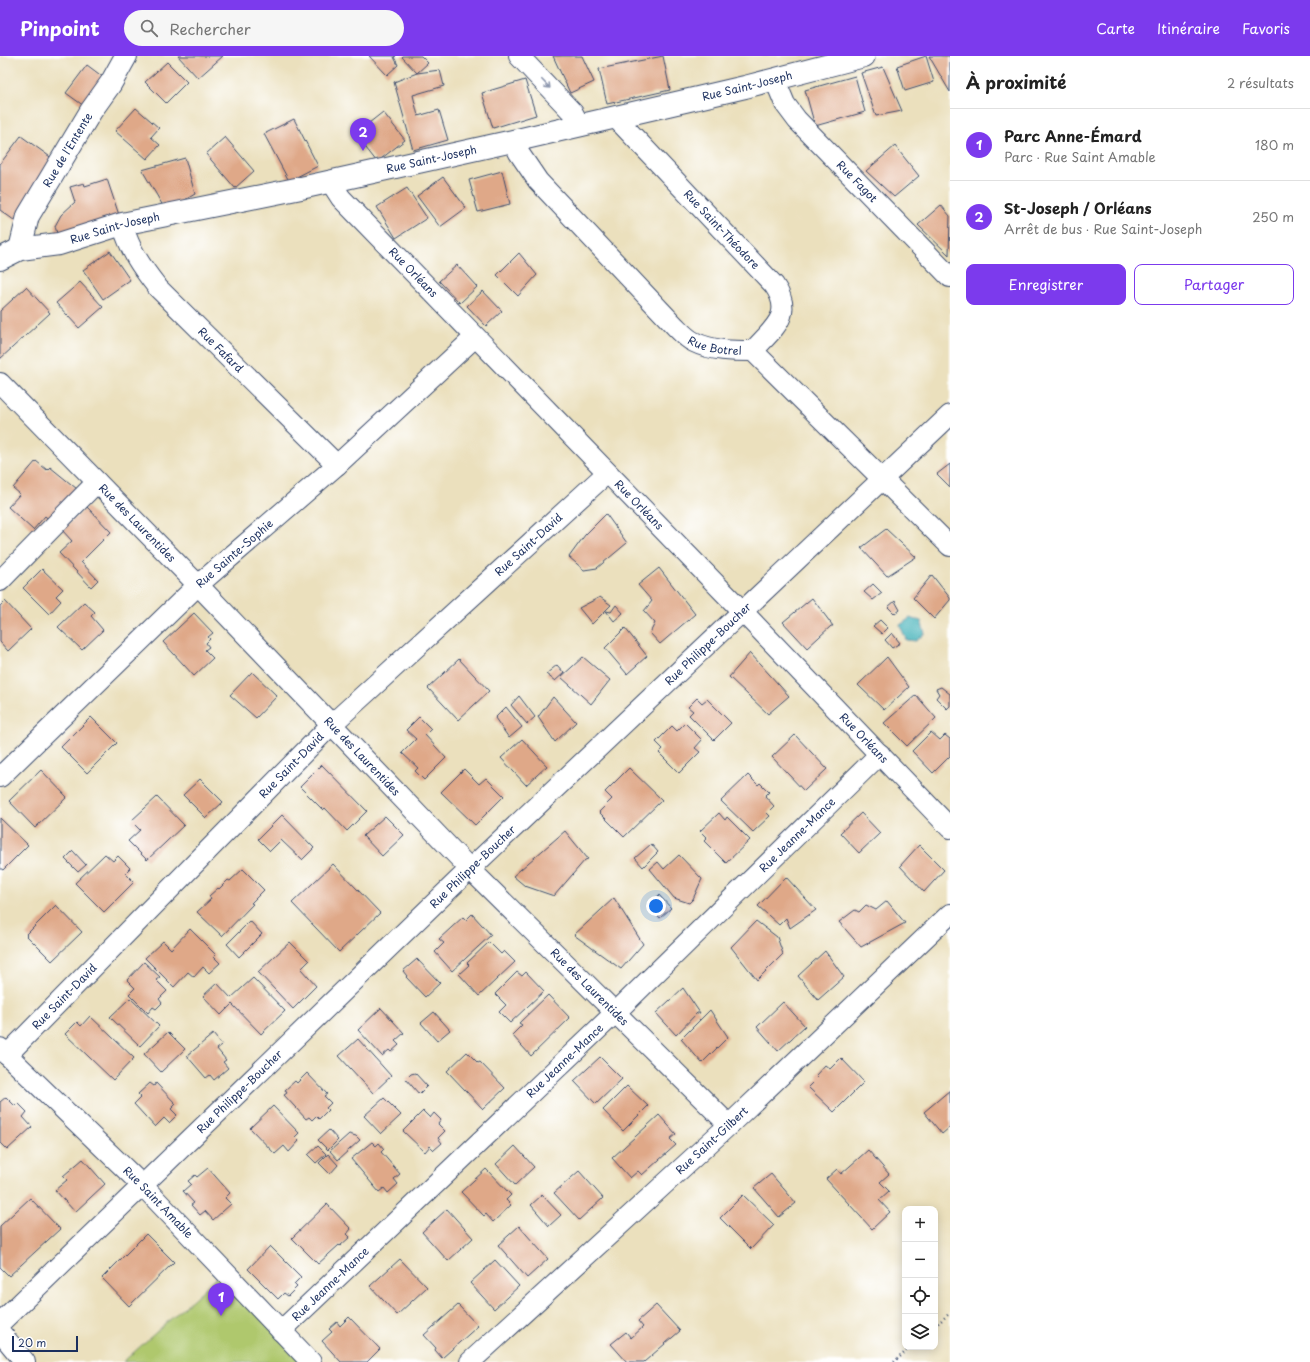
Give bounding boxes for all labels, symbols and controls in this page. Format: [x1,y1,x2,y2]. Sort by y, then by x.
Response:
search box [124,10,404,46]
text: Pinpoint [20,14,100,42]
icon: search [138,17,160,39]
text: Rechercher [170,17,251,40]
text: Carte [1096,18,1135,39]
text: Itinéraire [1157,18,1220,39]
text: Favoris [1242,18,1290,39]
street label: Rue Saint-Joseph [700,66,794,105]
text: À proximité [966,69,1066,95]
text: 2 résultats [1227,73,1294,92]
one-way arrow [541,79,551,89]
street label: Rue de l'Entente [38,109,96,190]
pin: 2 [350,118,376,151]
text: Parc Anne-Émard [1004,124,1142,147]
text: 1 [976,135,982,154]
text: 180 m [1255,135,1294,154]
street label: Rue Saint-Joseph [384,140,478,177]
text: Parc · Rue Saint Amable [1004,147,1156,166]
street label: Rue Fagot [833,156,882,206]
street label: Rue Saint-Théodore [680,186,764,273]
text: St-Joseph / Orléans [1004,196,1152,219]
text: 2 [974,207,984,226]
text: 250 m [1252,207,1294,226]
street label: Rue Saint-Joseph [68,208,161,248]
text: Arrêt de bus · Rue Saint-Joseph [1004,219,1202,238]
street label: Rue Orléans [385,243,442,301]
button: Enregistrer [966,264,1126,305]
button: Partager [1134,264,1294,305]
street label: Rue Fafard [194,323,248,376]
street label: Rue Botrel [685,331,742,359]
street label: Rue Orléans [611,476,668,533]
street label: Rue des Laurentides [95,480,180,566]
street label: Rue Saint-David [491,509,566,580]
street label: Rue Sainte-Sophie [192,515,277,591]
street label: Rue Philippe-Boucher [660,598,755,689]
street label: Rue Orléans [836,709,892,767]
street label: Rue des Laurentides [320,713,404,799]
street label: Rue Saint-David [255,728,328,802]
street label: Rue Jeanne-Mance [755,793,839,876]
street label: Rue Philippe-Boucher [425,820,520,912]
your location [646,896,666,916]
street label: Rue des Laurentides [547,944,633,1029]
street label: Rue Saint-David [28,959,101,1033]
street label: Rue Jeanne-Mance [522,1019,607,1101]
street label: Rue Philippe-Boucher [192,1045,287,1137]
street label: Rue Saint-Gilbert [671,1102,752,1178]
street label: Rue Saint Amable [119,1162,198,1242]
map controls [902,1206,938,1350]
button: + [902,1206,938,1242]
button: − [902,1242,938,1278]
street label: Rue Jeanne-Mance [287,1243,372,1325]
button: locate [902,1278,938,1314]
pin: 1 [208,1283,234,1316]
button: layers [902,1314,938,1350]
scale bar [12,1334,78,1353]
text: 20 m [18,1334,46,1351]

